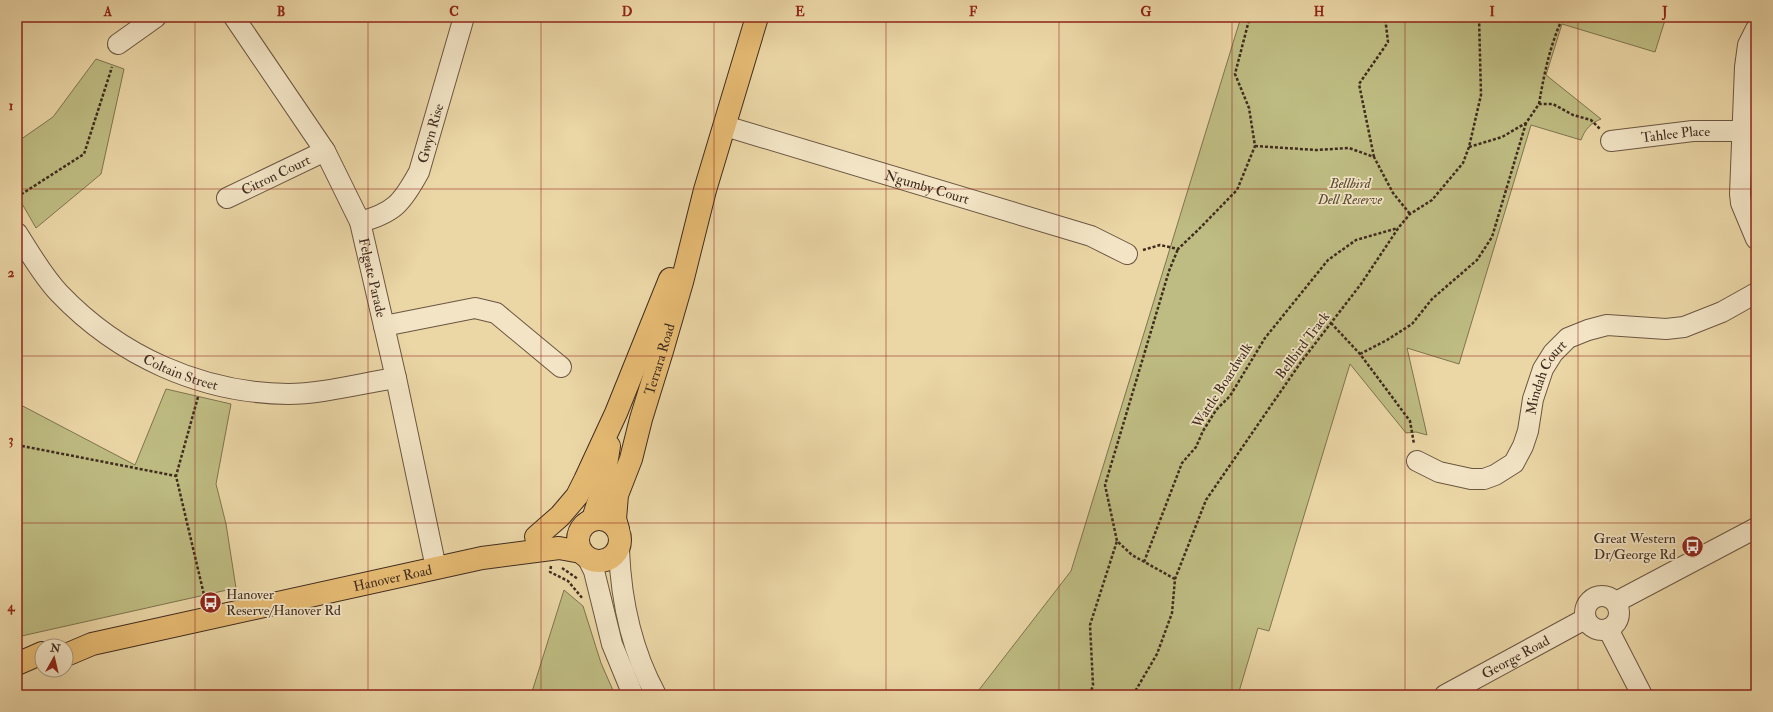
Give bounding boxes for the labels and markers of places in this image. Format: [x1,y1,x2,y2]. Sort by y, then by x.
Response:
place label: Great Western Dr/George Rd [1594,530,1676,563]
bus stop icon: Great Western Dr/George Rd [1679,533,1705,559]
place label: Hanover Reserve/Hanover Rd [226,586,341,619]
bus stop icon: Hanover Reserve/Hanover Rd [197,589,223,615]

